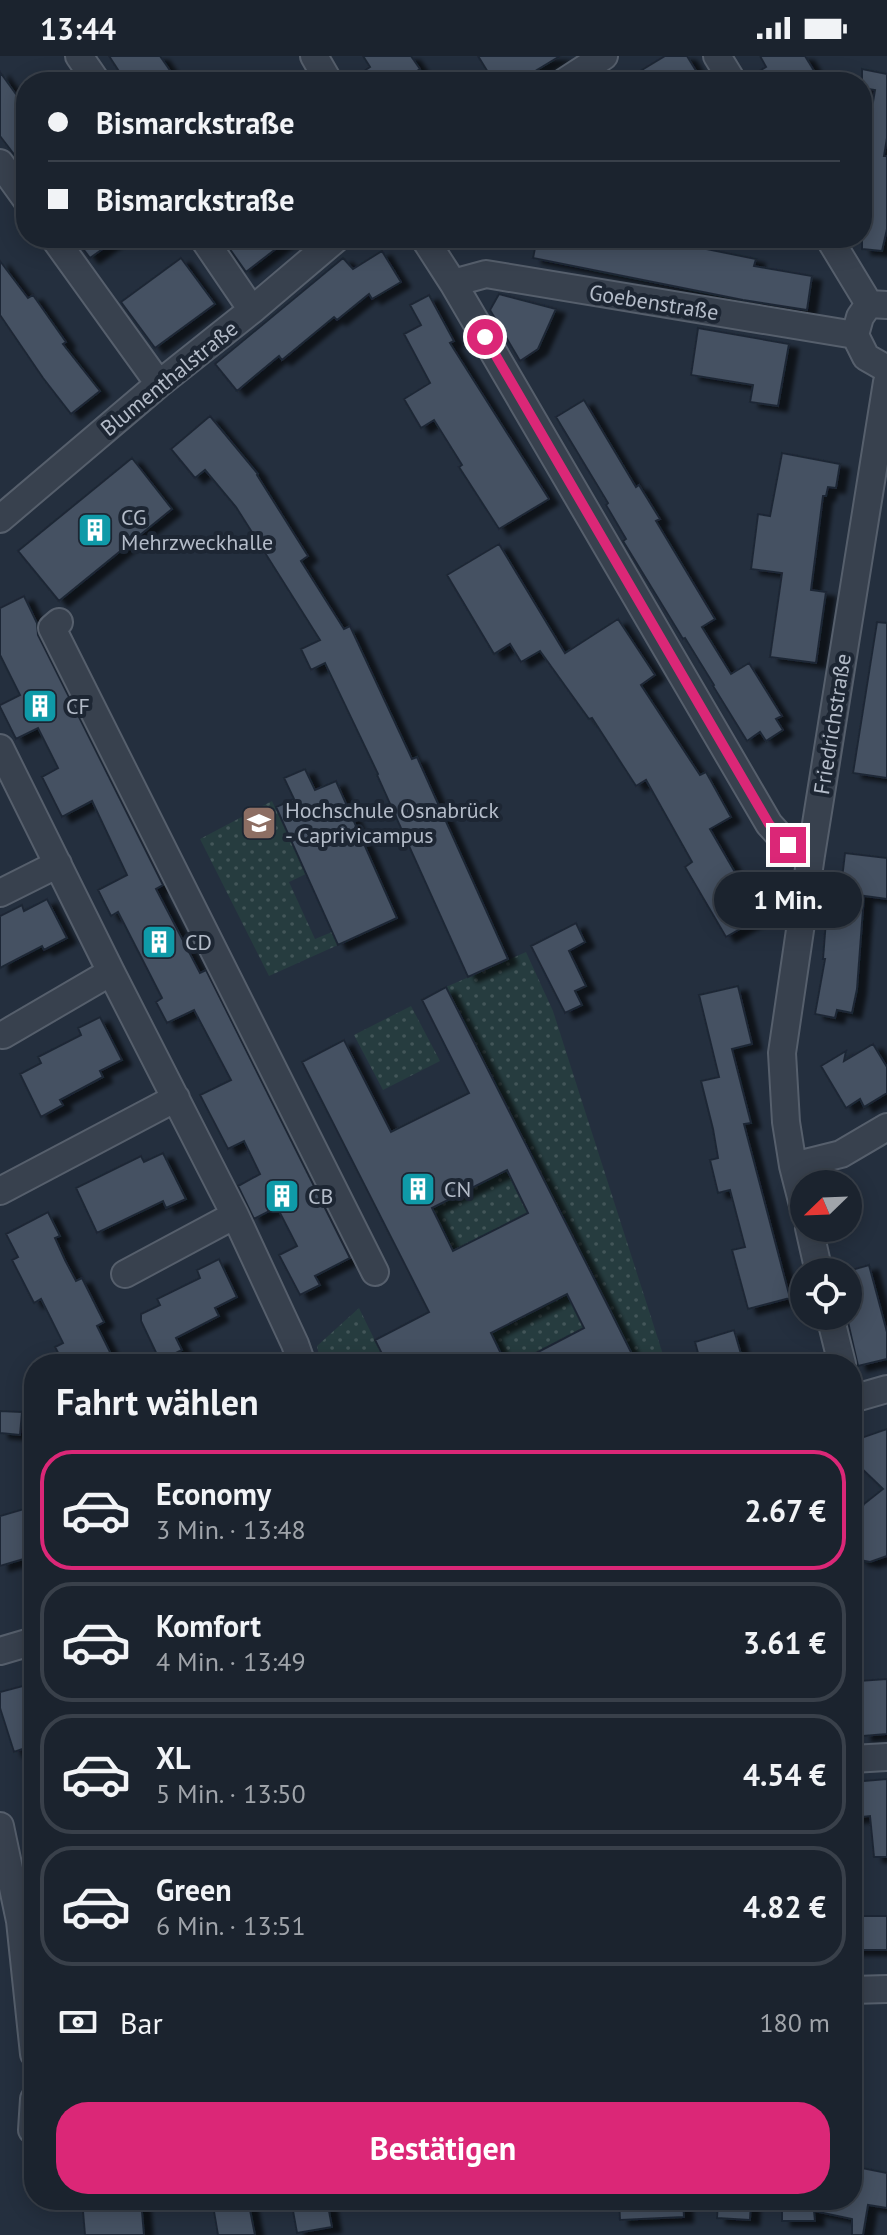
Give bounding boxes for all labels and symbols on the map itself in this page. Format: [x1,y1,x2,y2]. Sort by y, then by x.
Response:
street label: Goebenstraße [587,278,721,326]
street label: Blumenthalstraße [95,314,243,442]
route start [467,319,503,355]
place label: CG Mehrzweckhalle [121,503,273,556]
building icon: CG Mehrzweckhalle [76,511,114,549]
street label: Friedrichstraße [807,651,857,797]
building icon: CF [21,687,59,725]
place label: CF [66,692,90,720]
place label: Hochschule Osnabrück - Caprivicampus [285,796,499,849]
school or university icon: Hochschule Osnabrück - Caprivicampus [240,804,278,842]
route end [770,827,806,863]
callout: 1 Min. [714,873,862,929]
building icon: CD [140,923,178,961]
place label: CD [185,928,212,956]
building icon: CN [399,1170,437,1208]
north arrow [790,1170,862,1242]
place label: CN [444,1175,471,1203]
building icon: CB [263,1177,301,1215]
place label: CB [308,1182,333,1210]

